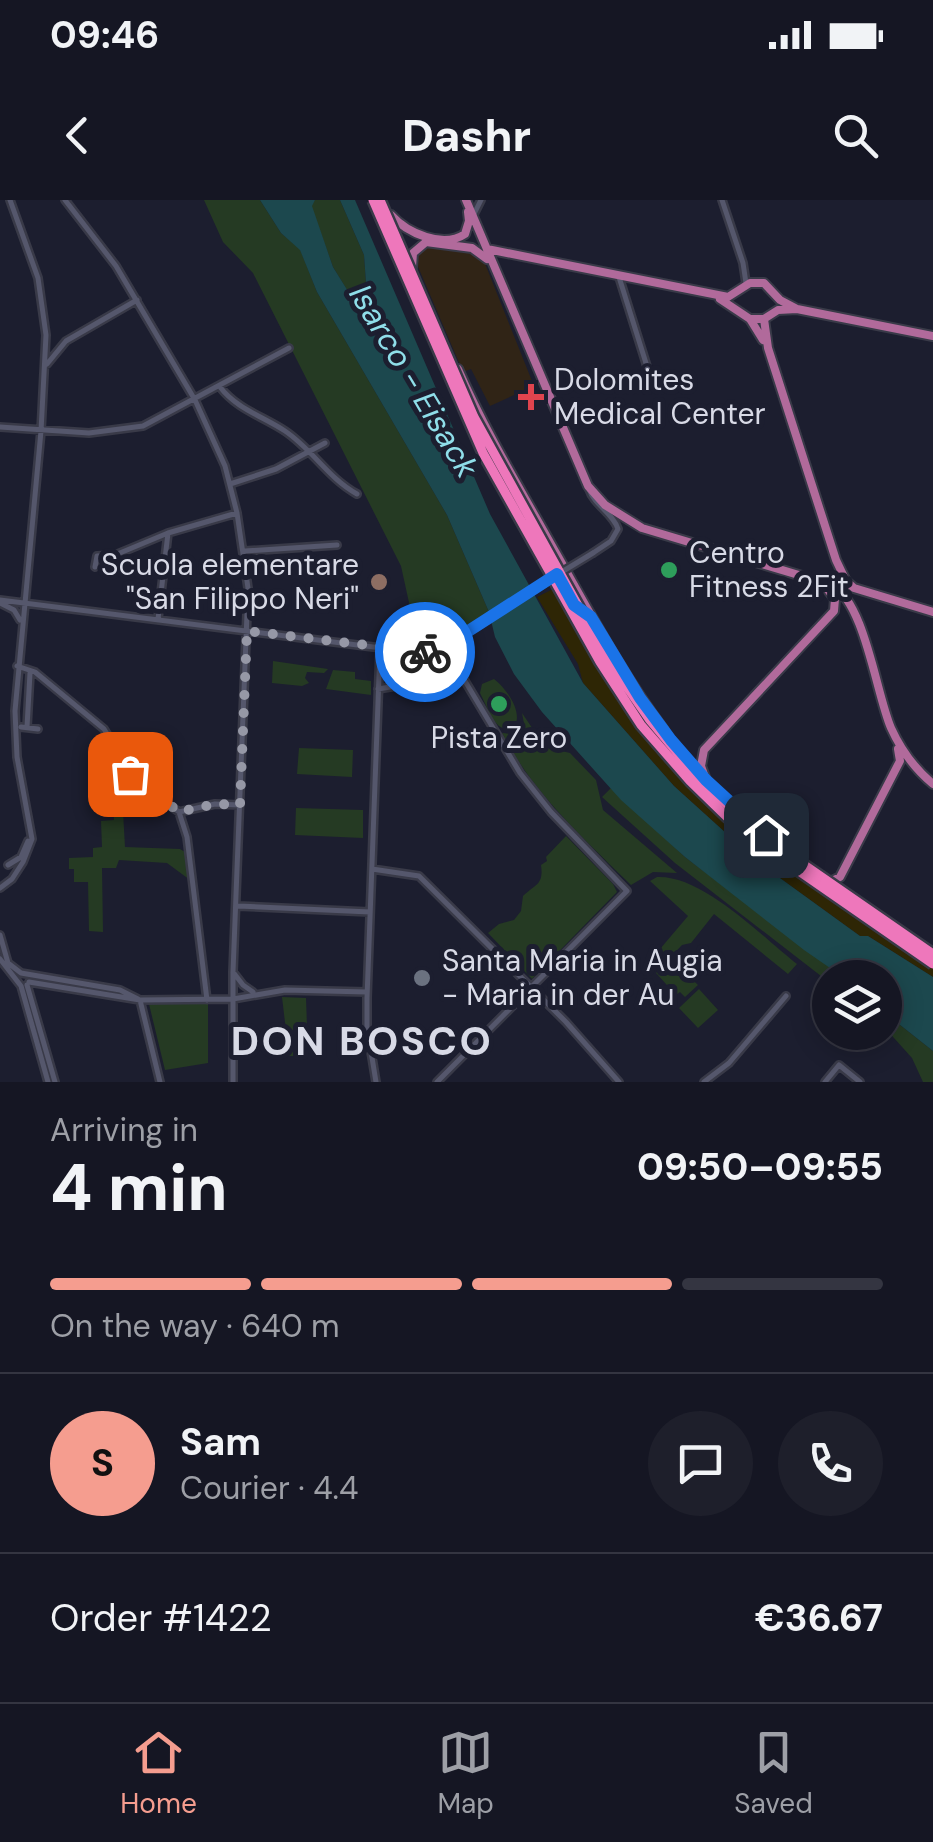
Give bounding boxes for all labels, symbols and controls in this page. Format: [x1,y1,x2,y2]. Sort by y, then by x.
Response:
text: 09:46 [50,10,159,60]
text: Dashr [402,106,531,165]
icon: back [50,108,105,163]
icon: search [828,108,883,163]
water label: Isarco - Eisack [340,277,489,486]
place label: Dolomites Medical Center [554,360,766,433]
marker: Dolomites Medical Center [518,384,544,410]
place label: Centro Fitness 2Fit [689,533,849,606]
place label: Scuola elementare "San Filippo Neri" [101,545,359,618]
marker: Centro Fitness 2Fit [658,559,680,581]
marker: Scuola elementare "San Filippo Neri" [368,571,390,593]
courier [375,602,475,702]
icon: bike [398,625,453,680]
marker: Pista Zero [488,693,510,715]
place label: Pista Zero [431,718,567,757]
pin [88,732,173,817]
icon: bag [103,747,158,802]
pin [724,793,809,878]
icon: home [739,808,794,863]
place label: Santa Maria in Augia - Maria in der Au [442,941,723,1014]
map controls [812,960,902,1050]
button: layers [812,960,902,1050]
marker: Santa Maria in Augia - Maria in der Au [411,967,433,989]
district label: DON BOSCO [231,1015,493,1067]
text: Arriving in [50,1109,198,1151]
text: 09:50–09:55 [637,1142,883,1192]
text: 4 min [50,1146,228,1230]
text: On the way · 640 m [50,1305,340,1347]
button: chat [648,1411,753,1516]
button: phone [778,1411,883,1516]
text: Sam [180,1417,261,1467]
text: S [91,1438,114,1488]
text: Courier · 4.4 [180,1467,358,1509]
text: Order #1422 [50,1593,272,1643]
text: €36.67 [755,1593,883,1643]
tab: Home [120,1725,197,1822]
tab: Map [437,1725,494,1822]
tab: Saved [734,1725,813,1822]

